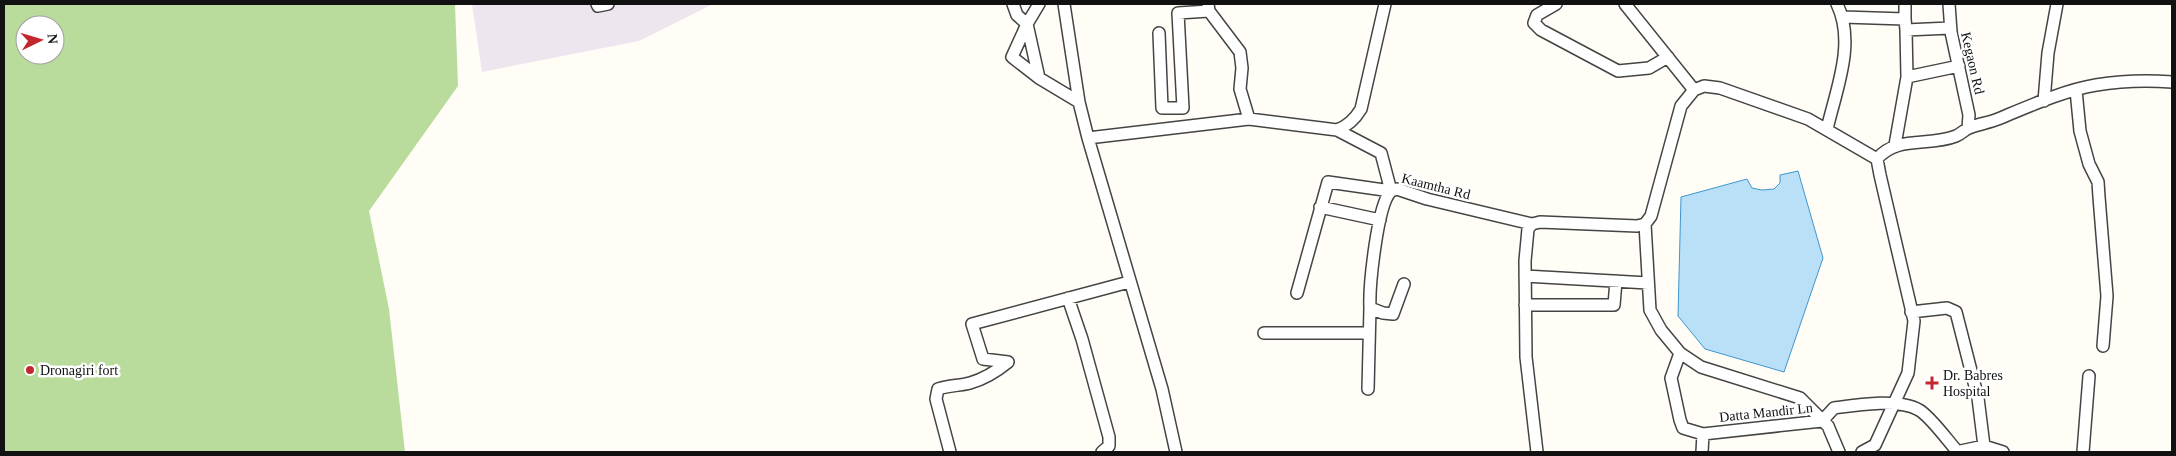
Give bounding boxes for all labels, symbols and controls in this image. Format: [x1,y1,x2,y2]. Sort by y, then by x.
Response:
north arrow [15,15,65,65]
street label: Kegaon Rd [1958,31,1987,96]
text: N [45,33,60,45]
street label: Kaamtha Rd [1400,171,1472,202]
place label: Dronagiri fort [40,363,118,378]
marker: Dronagiri fort [24,364,36,376]
place label: Dr. Babres Hospital [1943,368,2003,399]
marker: Dr. Babres Hospital [1925,376,1939,390]
street label: Datta Mandir Ln [1718,400,1814,425]

